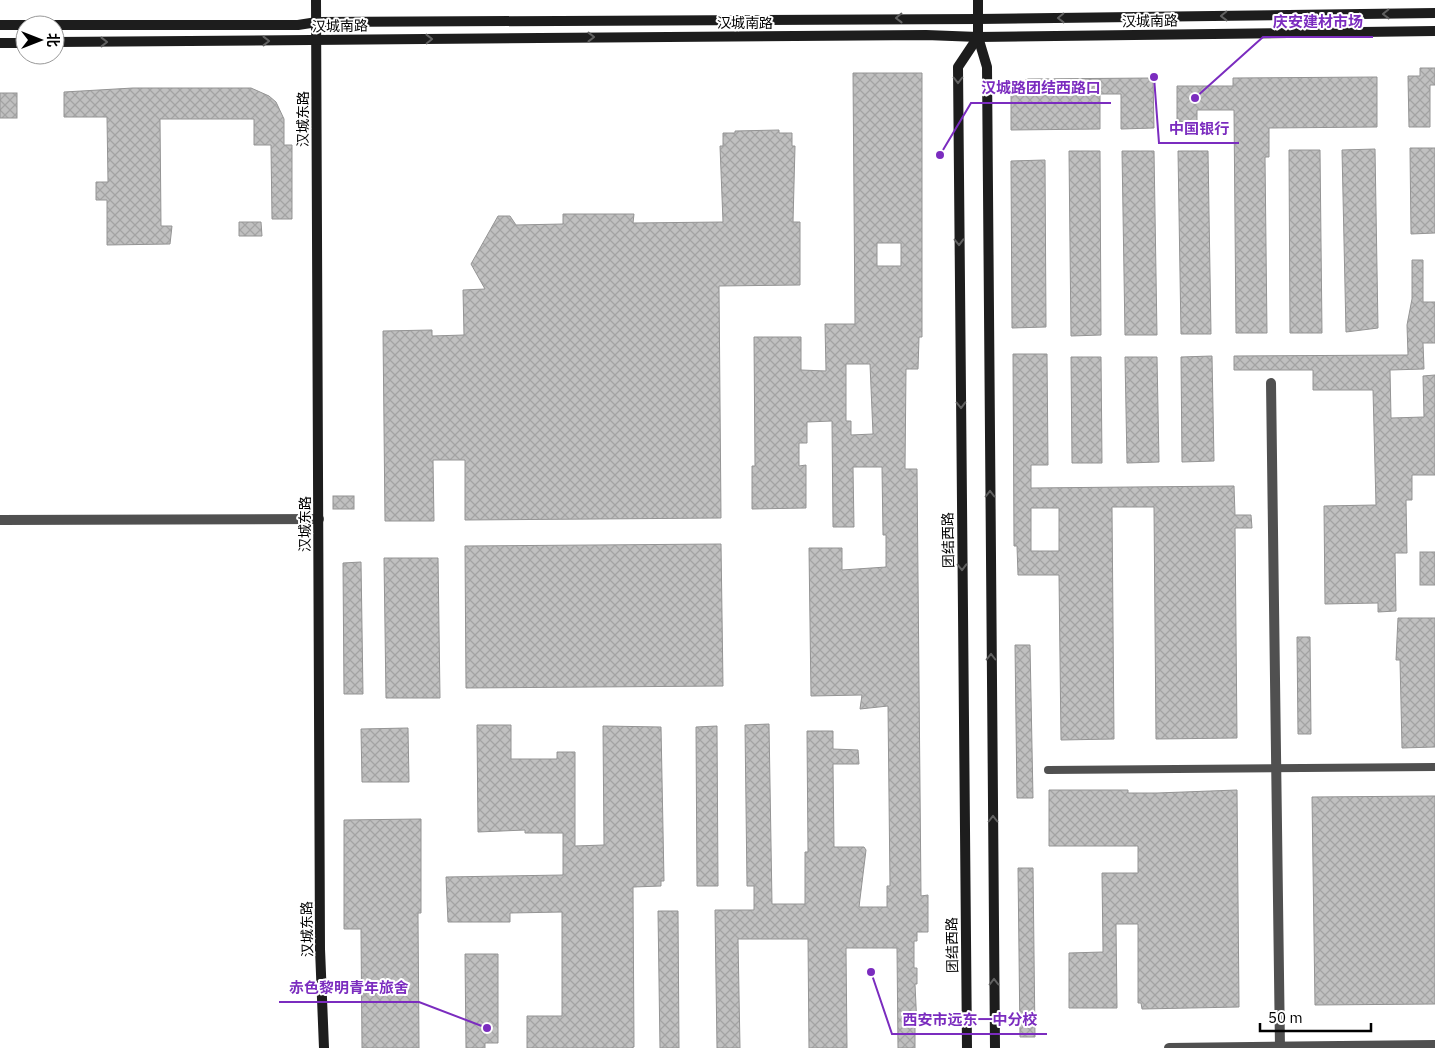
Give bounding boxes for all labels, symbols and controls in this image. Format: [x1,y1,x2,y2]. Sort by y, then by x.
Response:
callout: 庆安建材市场 [1263,7,1373,37]
one-way arrow [1382,9,1390,19]
one-way arrow [1220,11,1228,21]
street label: 汉城南路 [1122,12,1178,30]
text: 庆安建材市场 [1273,12,1363,31]
one-way arrow [895,13,902,23]
one-way arrow [1057,13,1065,23]
street label: 汉城南路 [717,14,773,32]
north arrow [15,15,65,65]
street label: 汉城南路 [312,17,368,35]
one-way arrow [587,32,595,43]
text: 北 [44,33,62,47]
one-way arrow [425,34,433,44]
one-way arrow [262,36,270,46]
one-way arrow [100,37,108,47]
callout: 汉城路团结西路口 [971,73,1111,103]
one-way arrow [953,76,963,84]
text: 汉城路团结西路口 [981,78,1101,97]
street label: 汉城东路 [294,91,312,147]
callout: 中国银行 [1159,113,1239,143]
text: 中国银行 [1169,119,1229,138]
one-way arrow [954,239,964,247]
one-way arrow [956,402,966,409]
one-way arrow [985,490,995,498]
street label: 汉城东路 [296,496,314,552]
street label: 团结西路 [939,512,957,568]
one-way arrow [957,564,968,572]
one-way arrow [986,653,997,661]
one-way arrow [988,815,998,823]
street label: 汉城东路 [298,901,316,957]
street label: 团结西路 [943,917,961,973]
callout: 赤色黎明青年旅舍 [279,972,419,1002]
text: 赤色黎明青年旅舍 [289,978,409,997]
one-way arrow [989,978,999,986]
scale bar [1260,1000,1371,1032]
callout: 西安市远东一中分校 [892,1004,1047,1034]
text: 50 m [1268,1008,1303,1027]
text: 西安市远东一中分校 [902,1010,1038,1029]

